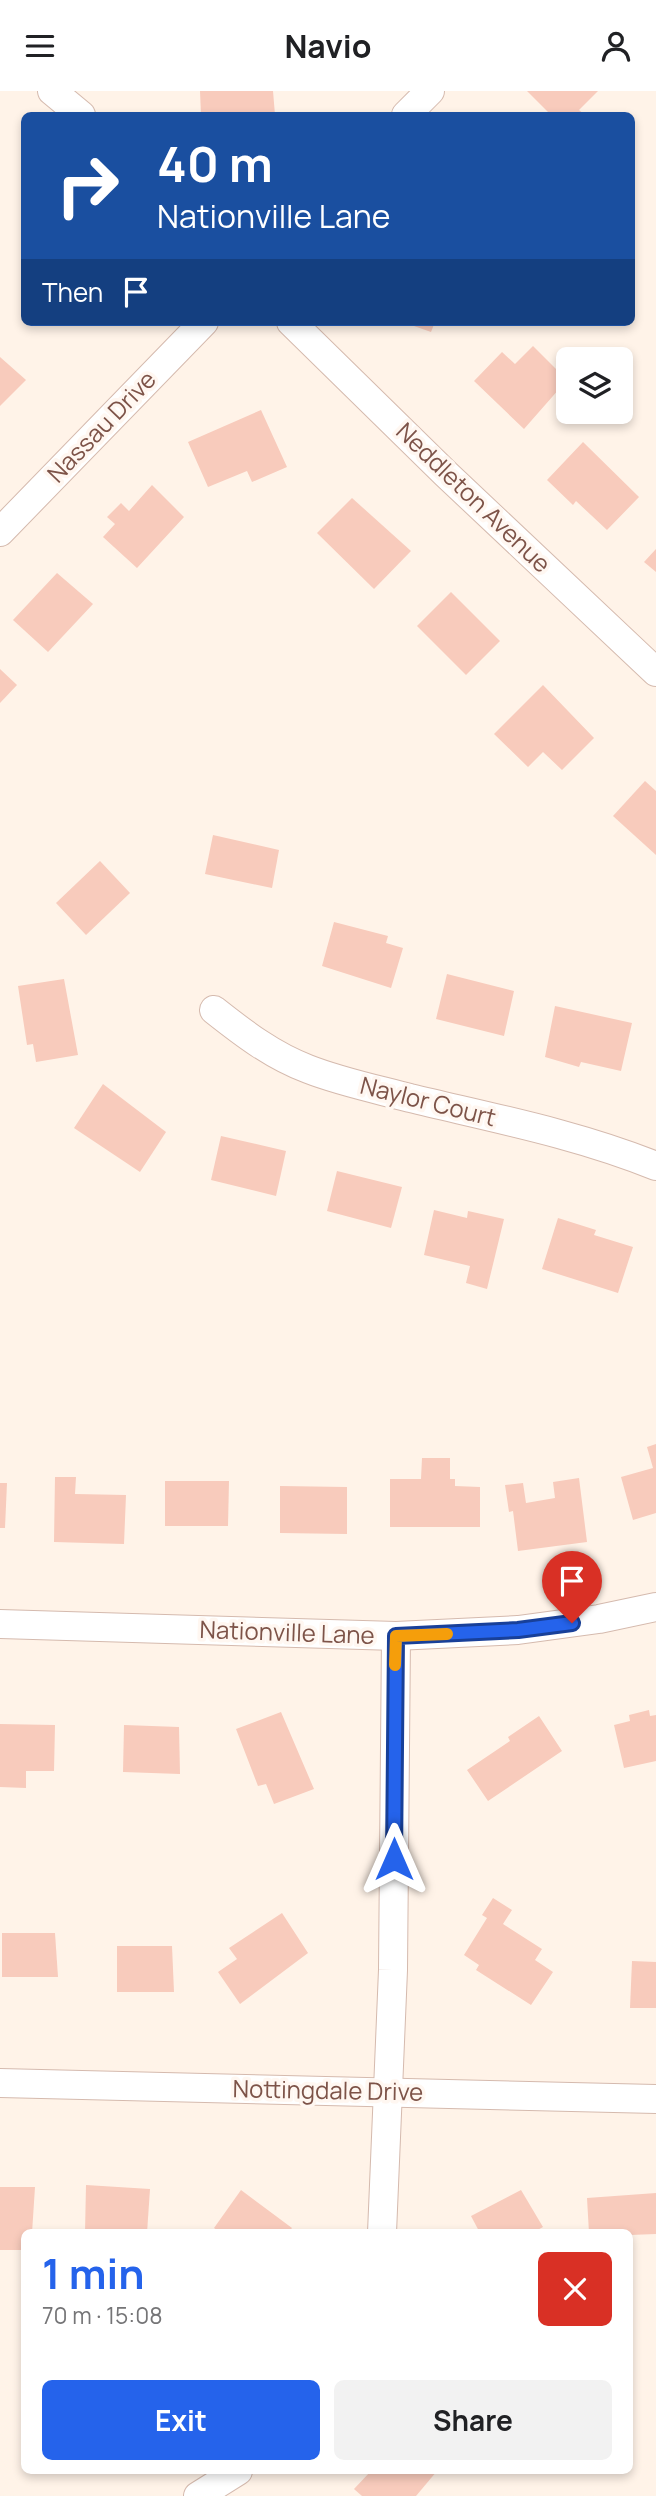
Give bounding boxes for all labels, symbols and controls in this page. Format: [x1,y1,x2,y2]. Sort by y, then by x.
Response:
text: Navio [284,24,372,68]
icon: menu [21,27,59,65]
icon: person [597,27,635,65]
text: 40 m [157,130,273,197]
icon: right [42,140,133,231]
text: Nationville Lane [157,194,390,238]
icon: arrive [117,273,155,311]
text: Then [42,274,103,310]
map controls [556,347,633,424]
button: layers [556,347,633,424]
street label: Nassau Drive [39,363,163,489]
street label: Neddleton Avenue [390,415,559,579]
street label: Naylor Court [357,1068,500,1133]
pin [542,1551,602,1623]
icon: arrive [553,1562,591,1600]
street label: Nationville Lane [199,1612,375,1651]
position arrow [357,1822,431,1896]
street label: Nottingdale Drive [232,2071,424,2108]
text: 1 min [42,2244,145,2302]
button: close [538,2252,612,2326]
text: 70 m · 15:08 [42,2299,163,2331]
button: Exit [42,2380,320,2460]
button: Share [334,2380,612,2460]

